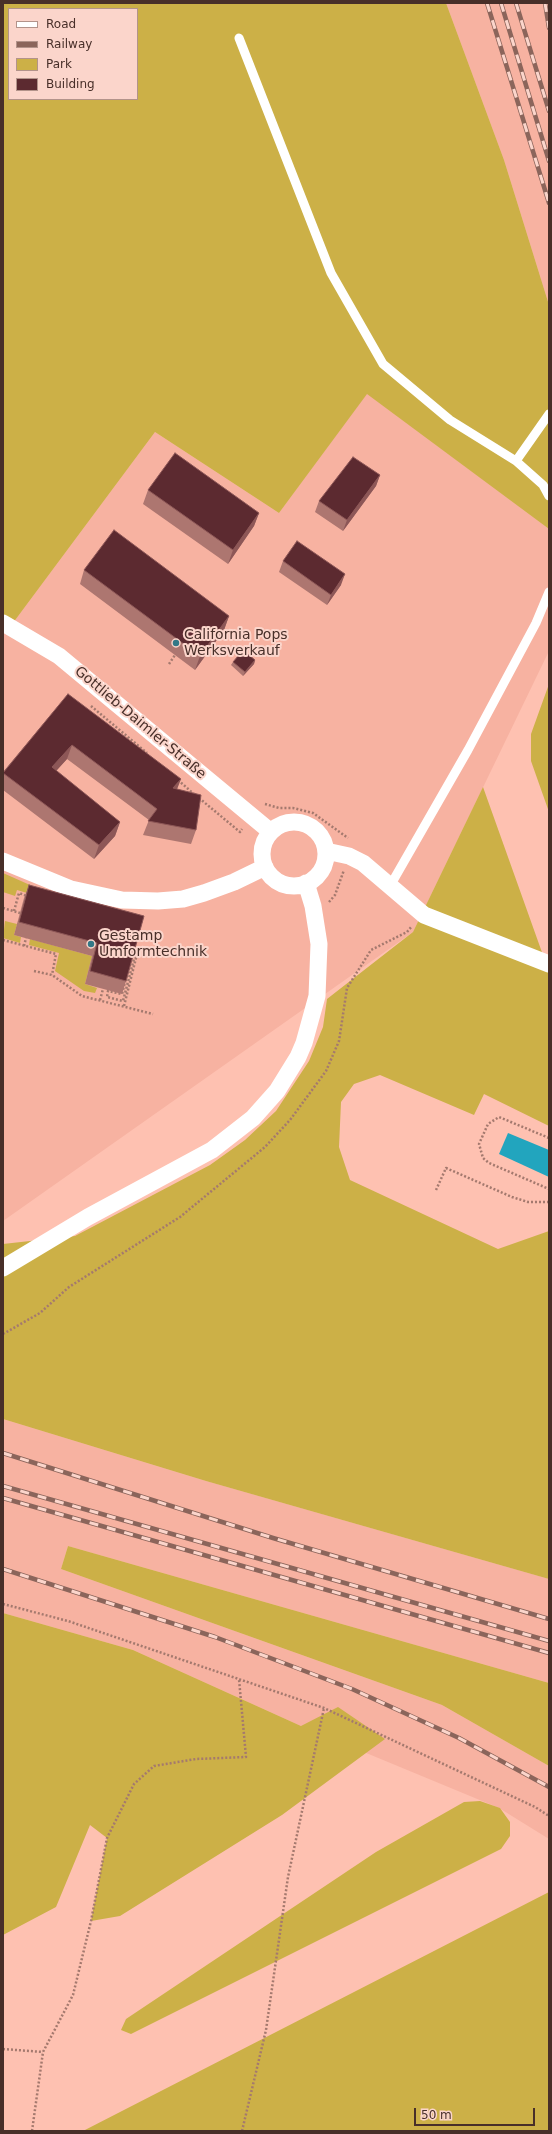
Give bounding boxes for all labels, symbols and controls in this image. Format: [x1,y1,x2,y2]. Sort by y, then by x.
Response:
legend [8,8,138,100]
text: Road [46,17,76,31]
text: Railway [46,37,92,51]
text: Park [46,57,72,71]
text: Building [46,77,95,91]
place label: California Pops Werksverkauf [184,627,288,660]
marker: California Pops Werksverkauf [171,638,181,648]
street label: Gottlieb-Daimler-Straße [71,663,209,783]
place label: Gestamp Umformtechnik [99,928,207,960]
marker: Gestamp Umformtechnik [86,939,96,949]
scale bar [416,2100,537,2126]
text: 50 m [421,2108,452,2122]

